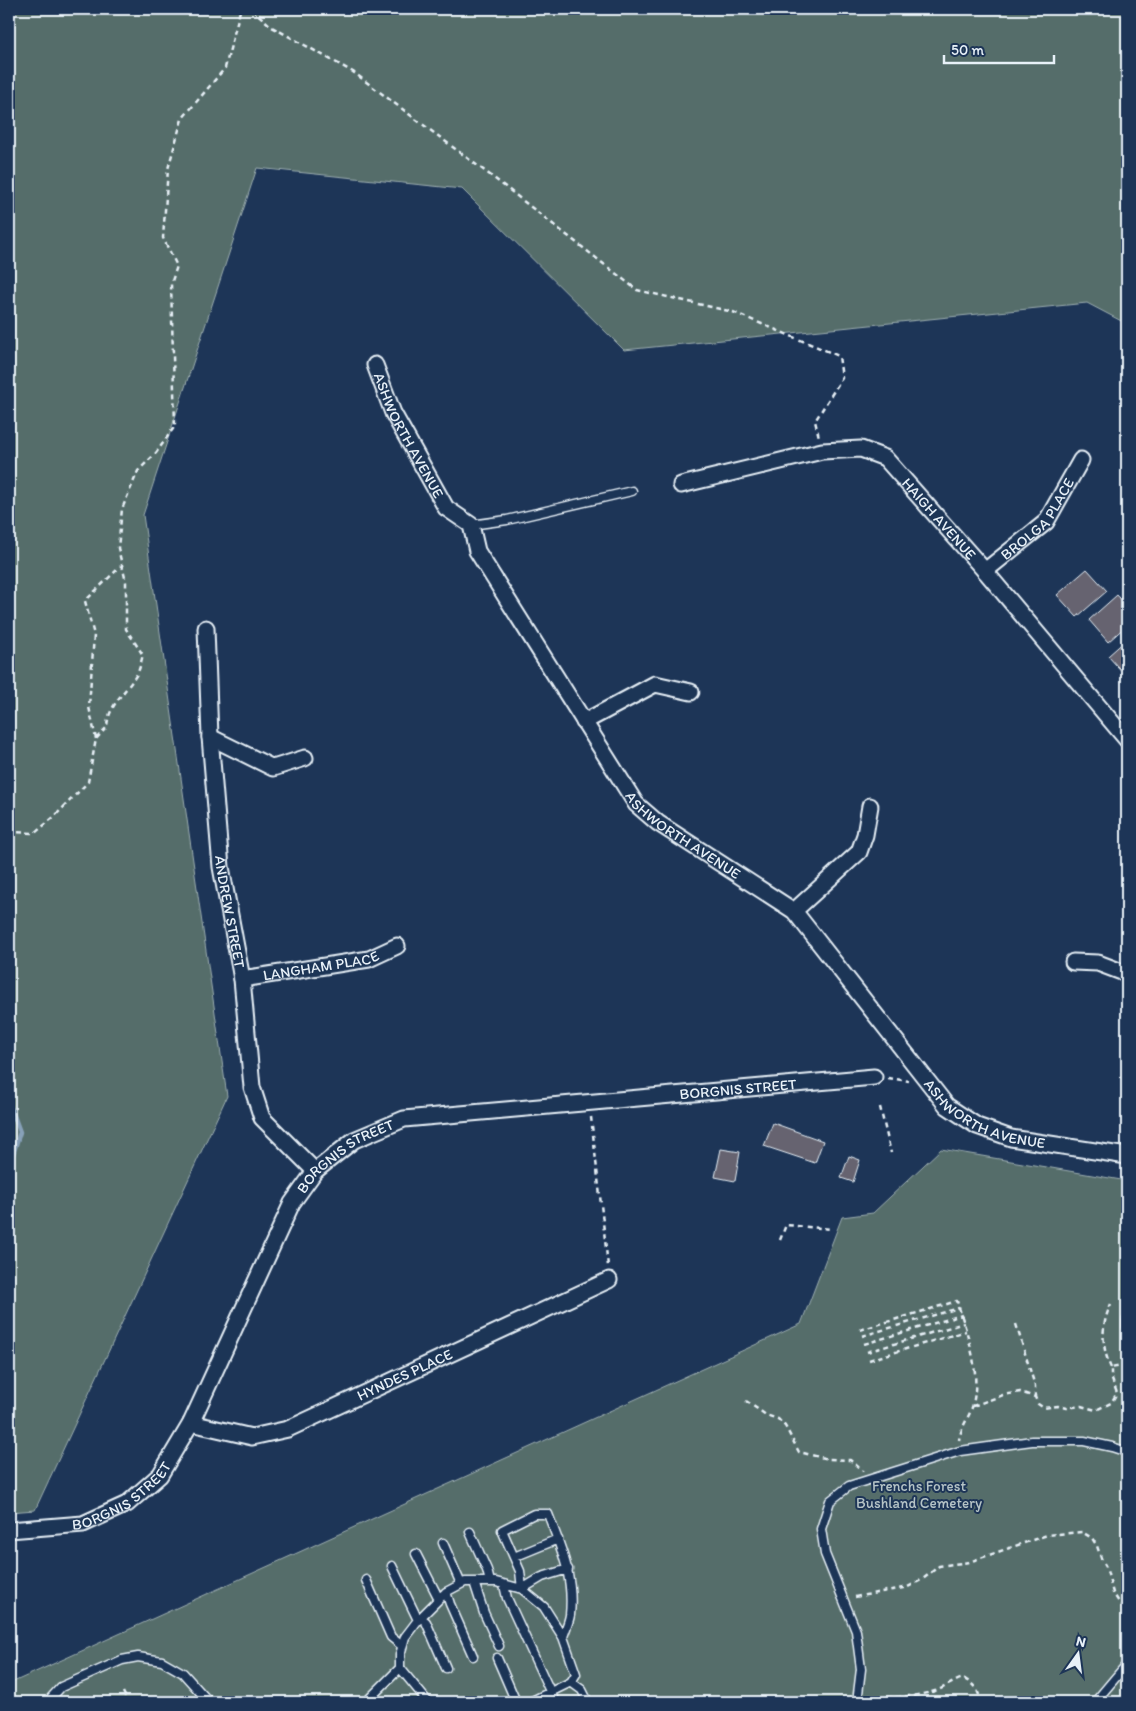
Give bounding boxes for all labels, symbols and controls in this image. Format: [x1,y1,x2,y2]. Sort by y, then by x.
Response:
scale bar [944,32,1054,64]
text: 50 m [951,41,984,59]
street label: ASHWORTH AVENUE [370,370,448,501]
street label: HAIGH AVENUE [898,474,980,563]
street label: BROLGA PLACE [997,475,1078,564]
street label: ASHWORTH AVENUE [621,788,744,883]
street label: ANDREW STREET [211,855,249,970]
street label: LANGHAM PLACE [262,947,382,985]
street label: BORGNIS STREET [679,1075,798,1103]
street label: ASHWORTH AVENUE [920,1075,1046,1152]
street label: BORGNIS STREET [293,1115,397,1197]
street label: HYNDES PLACE [354,1345,455,1405]
street label: BORGNIS STREET [71,1458,175,1534]
park label: Frenchs Forest Bushland Cemetery [856,1477,982,1512]
north arrow [1054,1628,1104,1678]
text: N [1074,1632,1088,1651]

